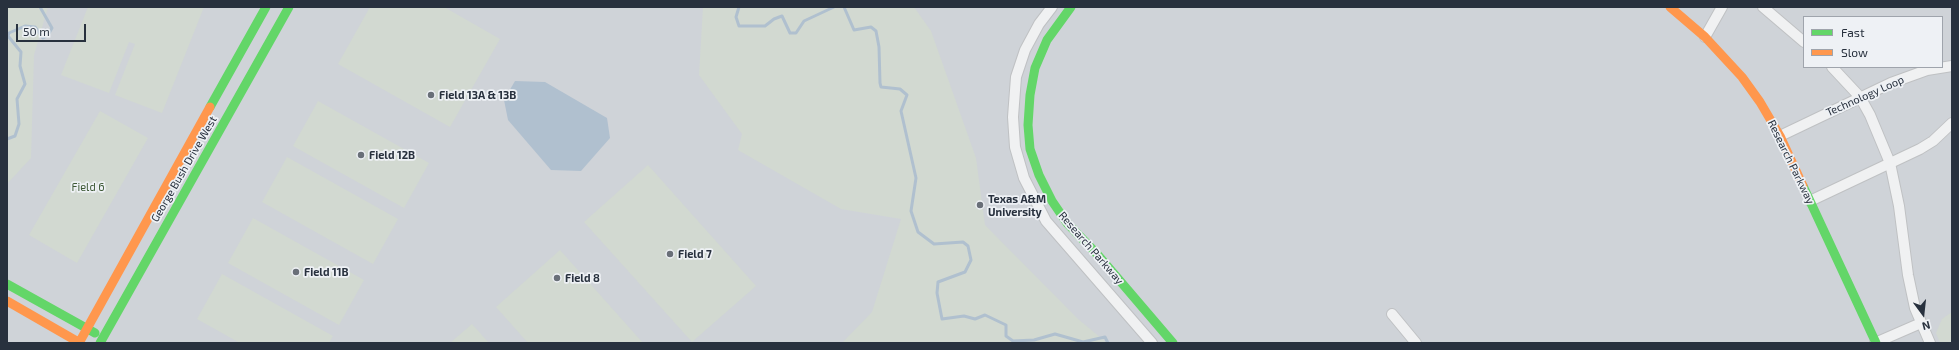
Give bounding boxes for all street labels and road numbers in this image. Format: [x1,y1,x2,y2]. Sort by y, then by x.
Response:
street label: Technology Loop [1824,73,1906,119]
street label: George Bush Drive West [148,114,220,224]
street label: Research Parkway [1765,118,1817,206]
street label: Research Parkway [1056,209,1126,287]

